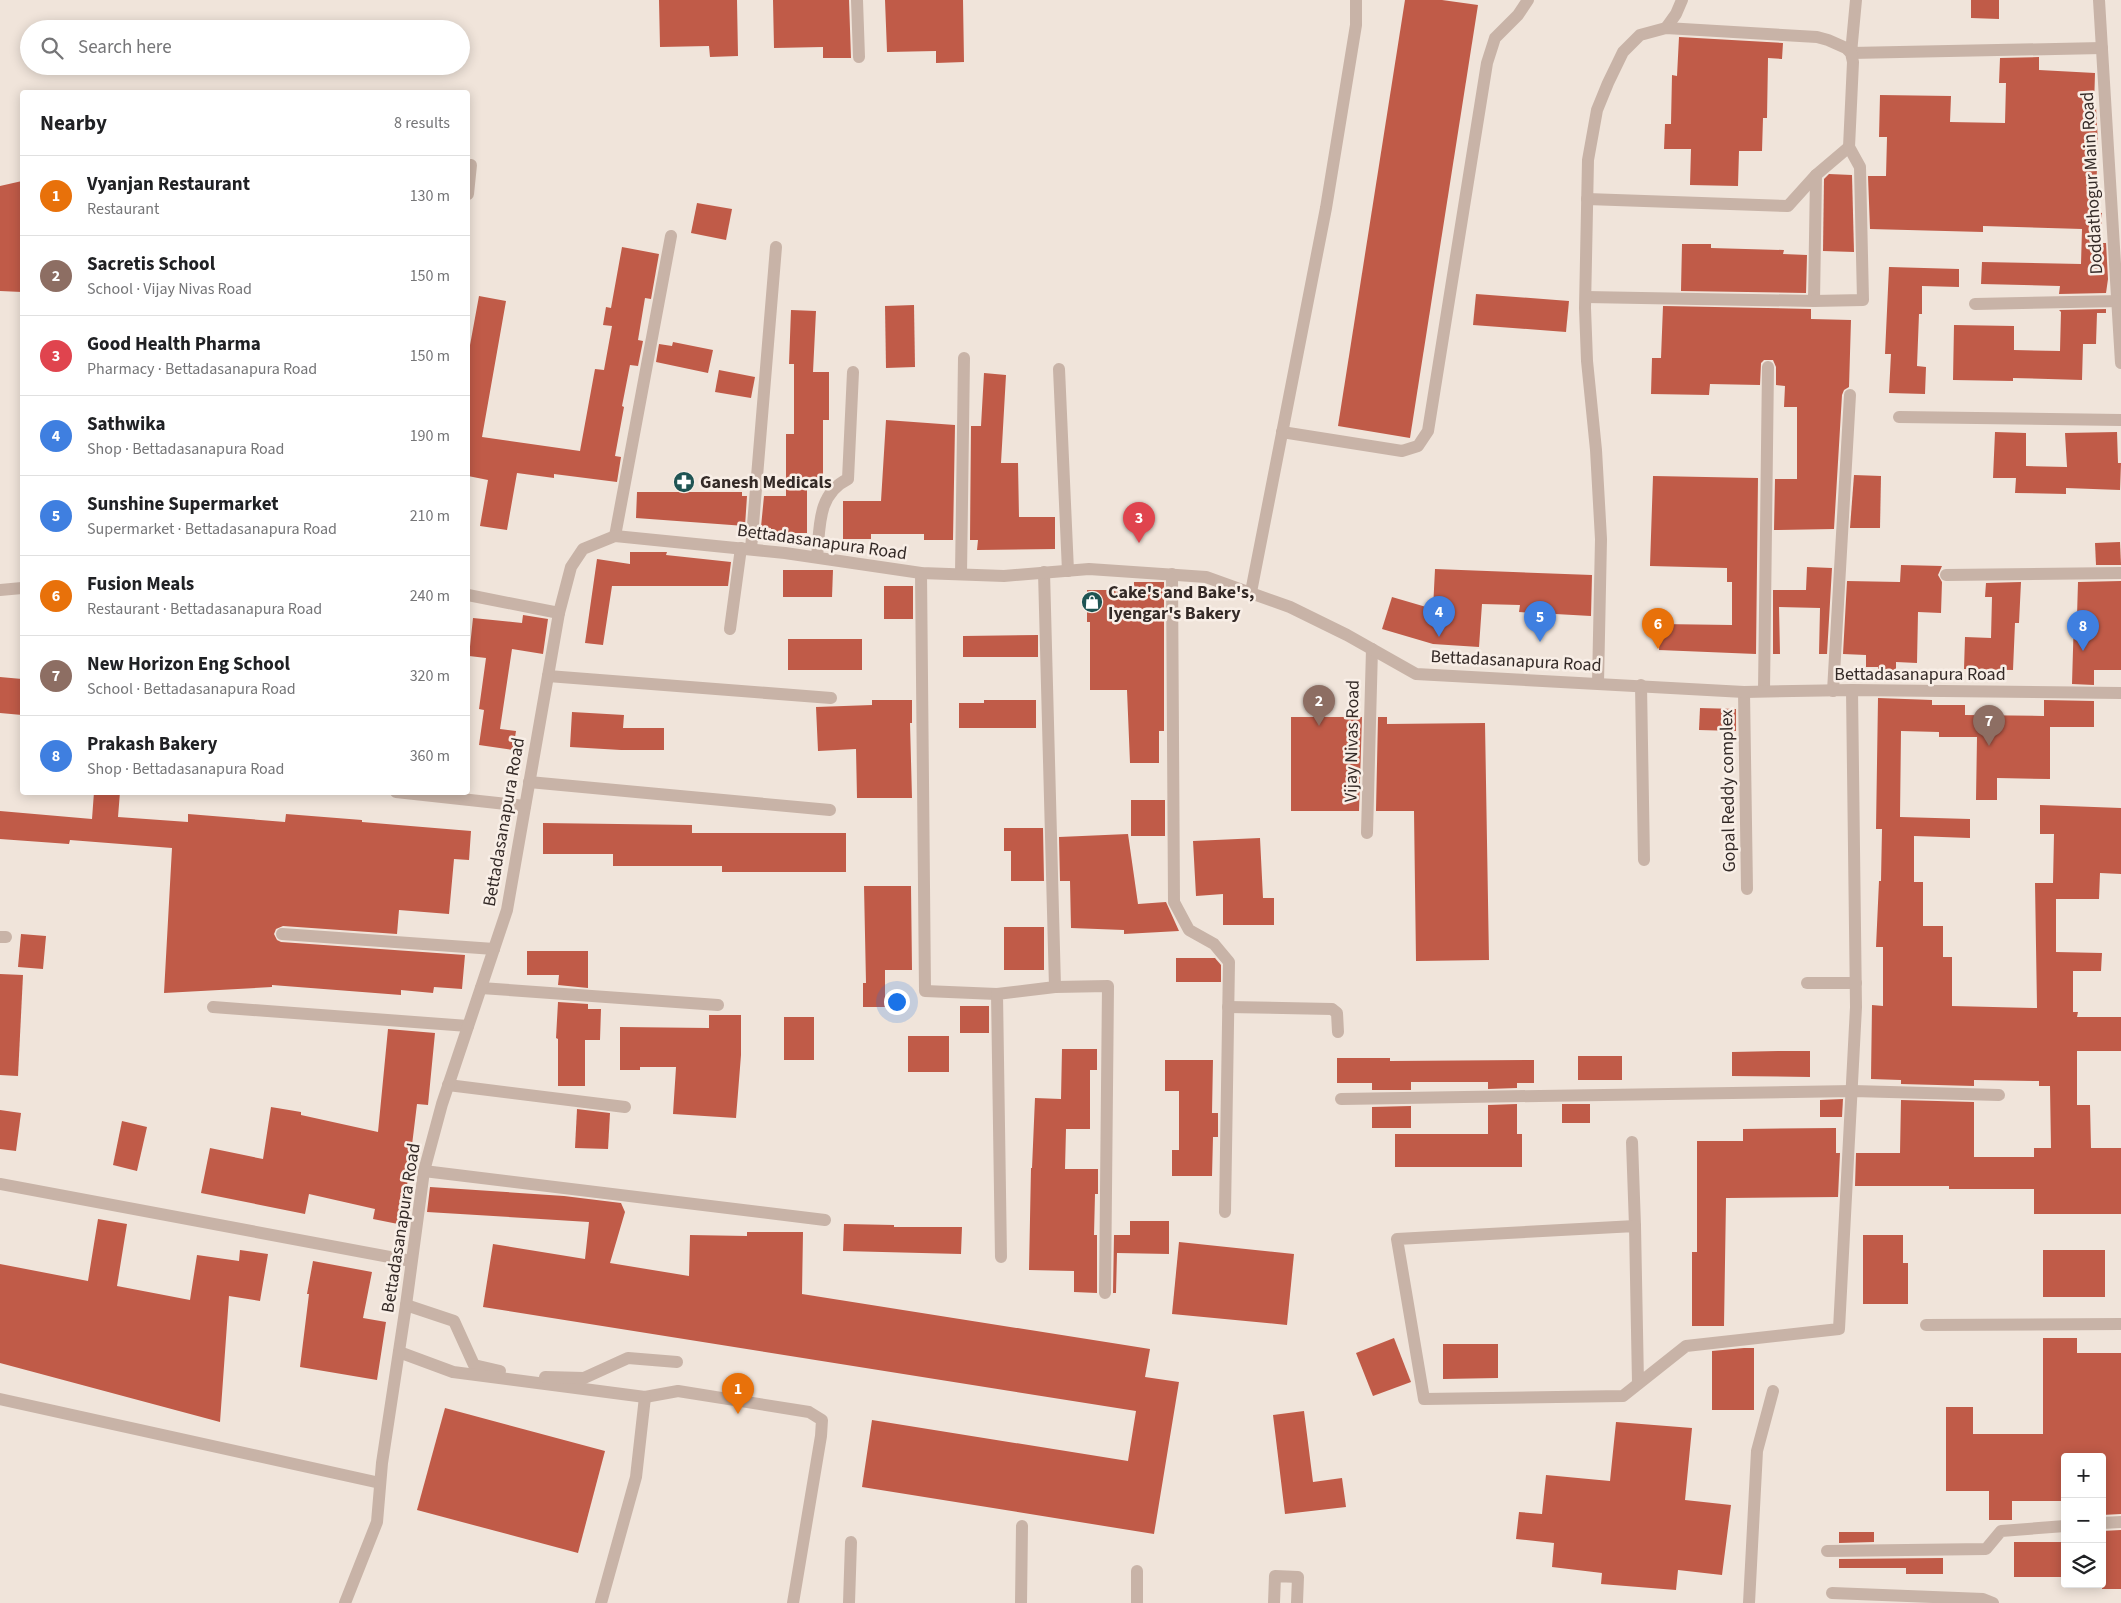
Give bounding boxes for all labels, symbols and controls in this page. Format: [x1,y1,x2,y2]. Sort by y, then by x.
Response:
search box [20,20,470,75]
icon: search [38,34,66,62]
text: Search here [78,34,172,61]
street label: Doddathogur Main Road [2075,91,2109,275]
text: Nearby [40,108,107,138]
text: 8 results [394,112,450,134]
text: Vyanjan Restaurant [87,171,250,198]
text: 1 [52,185,60,207]
text: 130 m [410,185,450,207]
text: Restaurant [87,198,160,220]
text: Sacretis School [87,251,215,278]
text: 2 [52,265,60,287]
text: 150 m [410,265,450,287]
text: School · Vijay Nivas Road [87,278,252,300]
text: Good Health Pharma [87,331,261,358]
text: 3 [52,345,60,367]
text: 150 m [410,345,450,367]
text: Pharmacy · Bettadasanapura Road [87,358,317,380]
text: Sathwika [87,411,166,438]
text: 4 [52,425,60,447]
text: 190 m [410,425,450,447]
text: Shop · Bettadasanapura Road [87,438,284,460]
pharmacy icon: Ganesh Medicals [672,470,696,494]
place label: Ganesh Medicals [700,470,832,495]
text: Sunshine Supermarket [87,491,279,518]
pin: 3 [1123,502,1155,543]
text: 5 [52,505,60,527]
text: 210 m [410,505,450,527]
text: Supermarket · Bettadasanapura Road [87,518,337,540]
street label: Bettadasanapura Road [735,518,909,566]
text: Fusion Meals [87,571,194,598]
place label: Cake's and Bake's, Iyengar's Bakery [1108,580,1254,626]
text: 6 [52,585,60,607]
text: 240 m [410,585,450,607]
shop icon: Cake's and Bake's, Iyengar's Bakery [1080,590,1104,614]
pin: 4 [1423,596,1455,637]
text: Restaurant · Bettadasanapura Road [87,598,322,620]
pin: 5 [1524,601,1556,642]
pin: 6 [1642,608,1674,649]
pin: 8 [2067,610,2099,651]
street label: Bettadasanapura Road [1430,644,1602,678]
text: New Horizon Eng School [87,651,290,678]
street label: Bettadasanapura Road [1834,662,2006,687]
text: 7 [52,665,60,687]
text: 320 m [410,665,450,687]
text: School · Bettadasanapura Road [87,678,296,700]
street label: Vijay Nivas Road [1338,680,1366,802]
pin: 2 [1303,685,1335,726]
pin: 7 [1973,705,2005,746]
street label: Gopal Reddy complex [1714,709,1742,873]
text: Prakash Bakery [87,731,218,758]
street label: Bettadasanapura Road [477,735,531,909]
text: 8 [52,745,60,767]
text: 360 m [410,745,450,767]
text: Shop · Bettadasanapura Road [87,758,284,780]
your location [884,989,910,1015]
street label: Bettadasanapura Road [375,1141,427,1315]
pin: 1 [722,1373,754,1414]
map controls [2061,1453,2106,1588]
button: + [2061,1453,2106,1498]
button: − [2061,1498,2106,1543]
button: layers [2061,1543,2106,1588]

